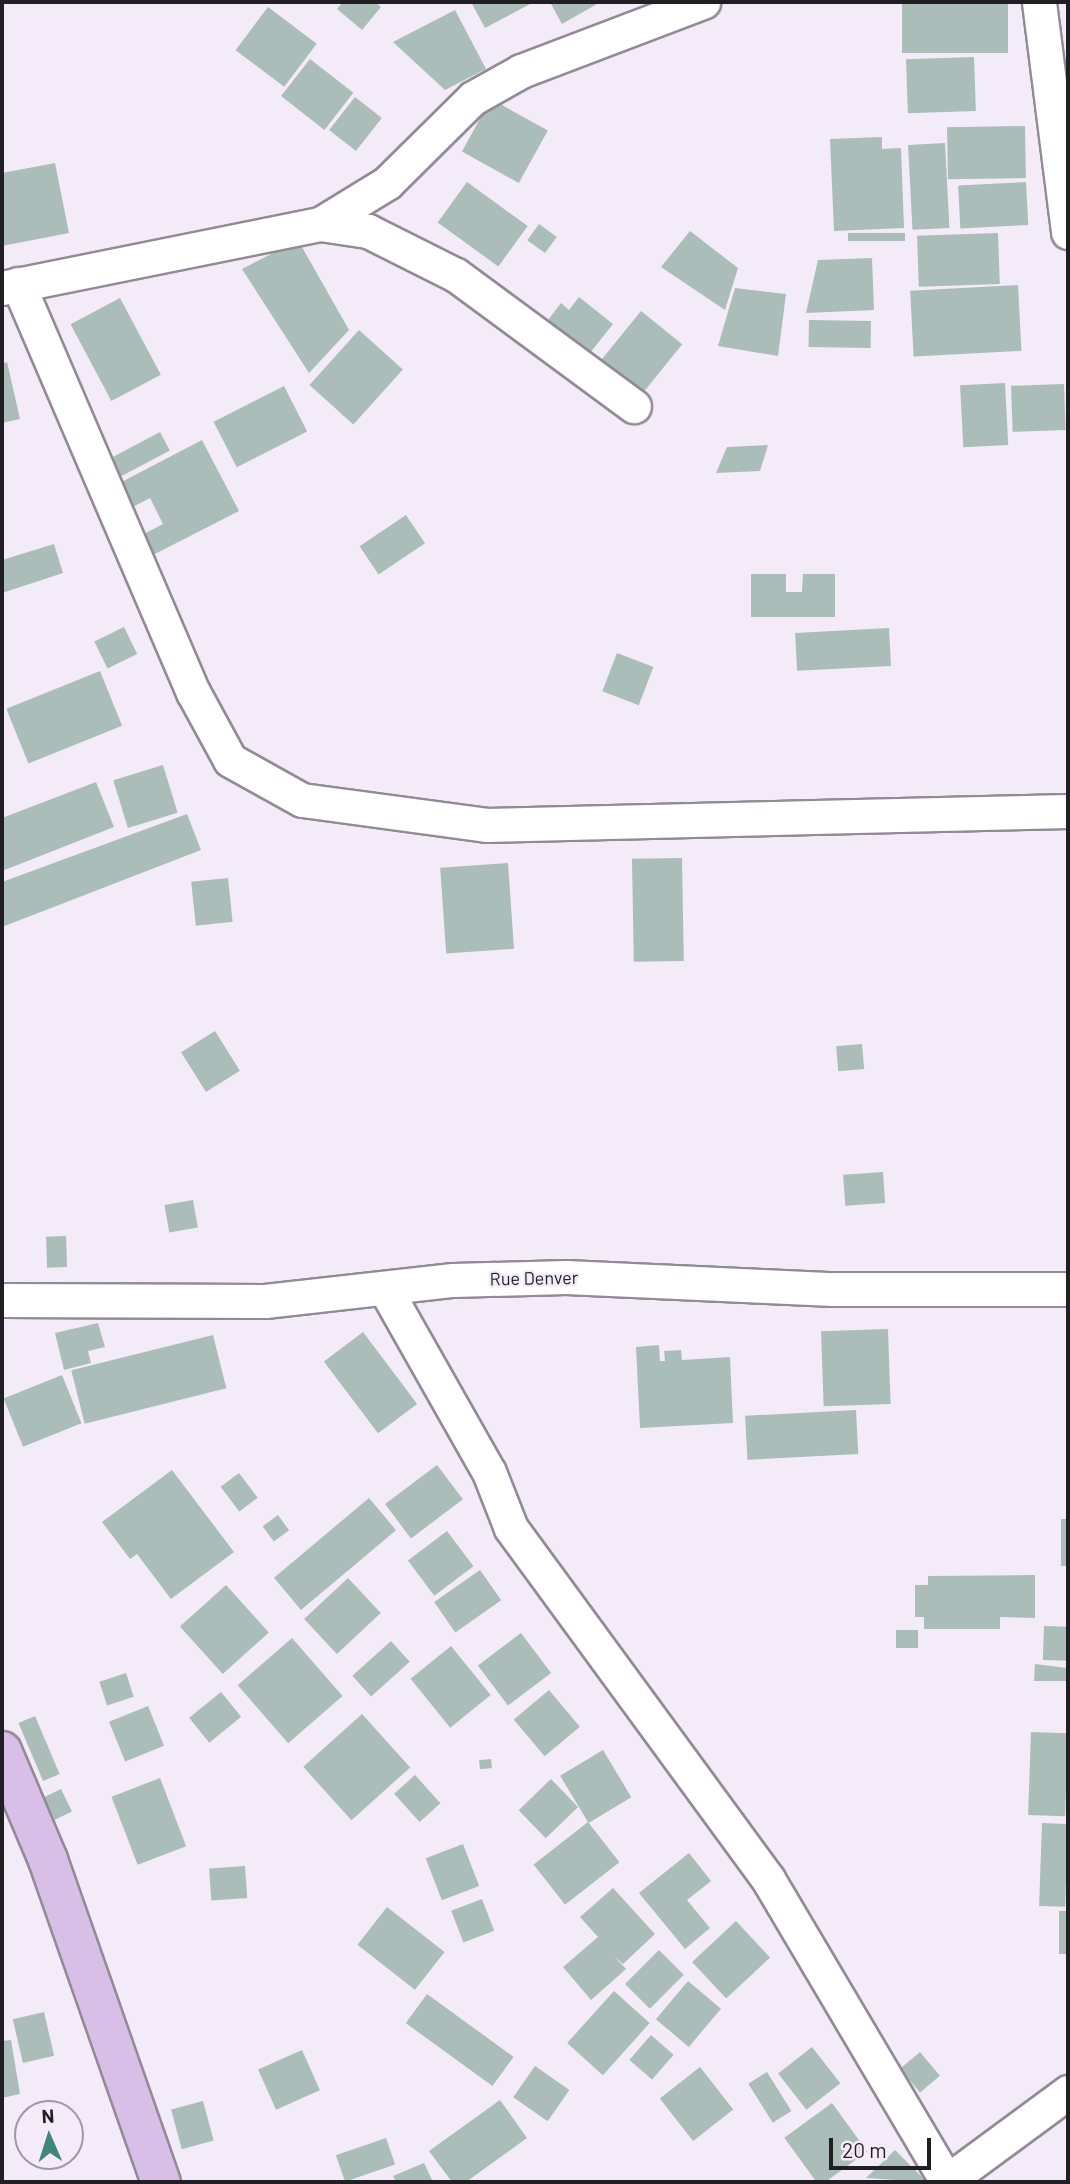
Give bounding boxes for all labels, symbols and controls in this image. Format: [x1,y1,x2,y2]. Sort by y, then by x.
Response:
street label: Rue Denver [490,1266,578,1290]
north arrow [14,2100,84,2170]
text: N [41,2104,55,2127]
scale bar [832,2124,934,2168]
text: 20 m [842,2137,887,2162]

